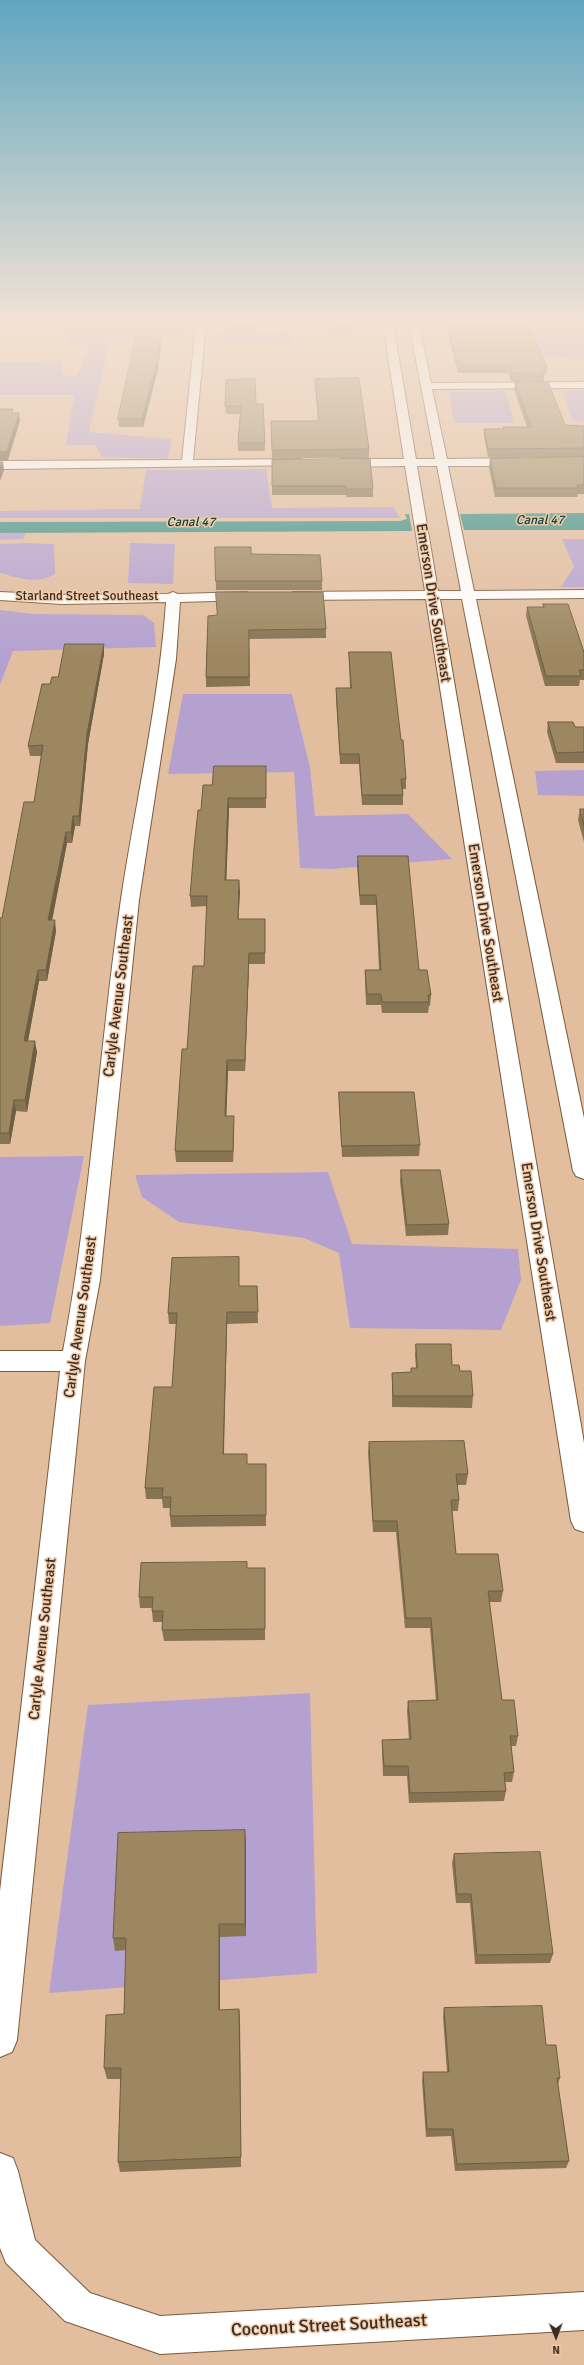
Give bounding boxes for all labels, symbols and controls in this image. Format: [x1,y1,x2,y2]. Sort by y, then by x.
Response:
water label: Canal 47 [516,513,564,529]
water label: Canal 47 [167,515,215,531]
street label: Emerson Drive Southeast [412,522,454,684]
street label: Starland Street Southeast [15,589,159,605]
street label: Emerson Drive Southeast [464,842,506,1004]
street label: Carlyle Avenue Southeast [100,914,138,1078]
street label: Emerson Drive Southeast [517,1161,559,1323]
street label: Carlyle Avenue Southeast [61,1235,101,1399]
street label: Carlyle Avenue Southeast [26,1557,60,1721]
street label: Coconut Street Southeast [230,2310,428,2342]
north arrow [536,2317,576,2357]
text: N [552,2343,560,2356]

